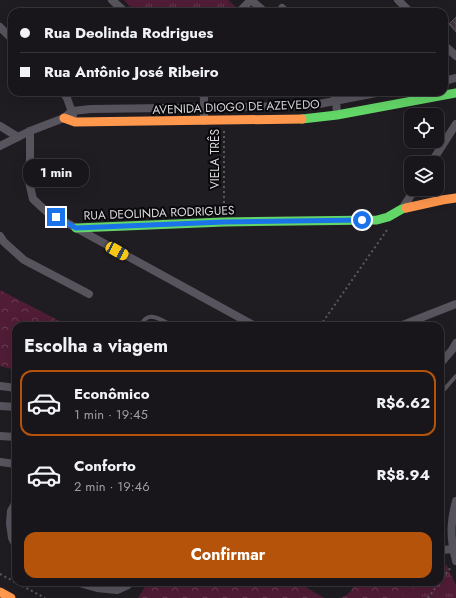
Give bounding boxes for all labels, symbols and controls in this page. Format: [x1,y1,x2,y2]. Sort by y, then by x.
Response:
text: Rua Deolinda Rodrigues [44,22,213,44]
text: Rua Antônio José Ribeiro [44,61,219,83]
street label: AVENIDA DIOGO DE AZEVEDO [152,95,320,119]
map controls [404,108,444,196]
button: locate [404,108,444,148]
street label: VIELA TRÊS [206,128,224,189]
button: layers [404,156,444,196]
callout: 1 min [23,159,89,187]
text: 1 min [40,163,72,182]
street label: RUA DEOLINDA RODRIGUES [83,201,235,225]
route end [47,208,65,226]
route start [353,211,371,229]
car [104,240,130,262]
text: Escolha a viagem [24,333,168,359]
text: Econômico [74,383,149,405]
icon: car [26,385,62,421]
text: R$6.62 [376,392,430,414]
text: 1 min · 19:45 [74,405,148,424]
text: Conforto [74,455,136,477]
icon: car [26,457,62,493]
text: R$8.94 [376,464,430,486]
text: 2 min · 19:46 [74,477,150,496]
button: Confirmar [24,532,432,578]

